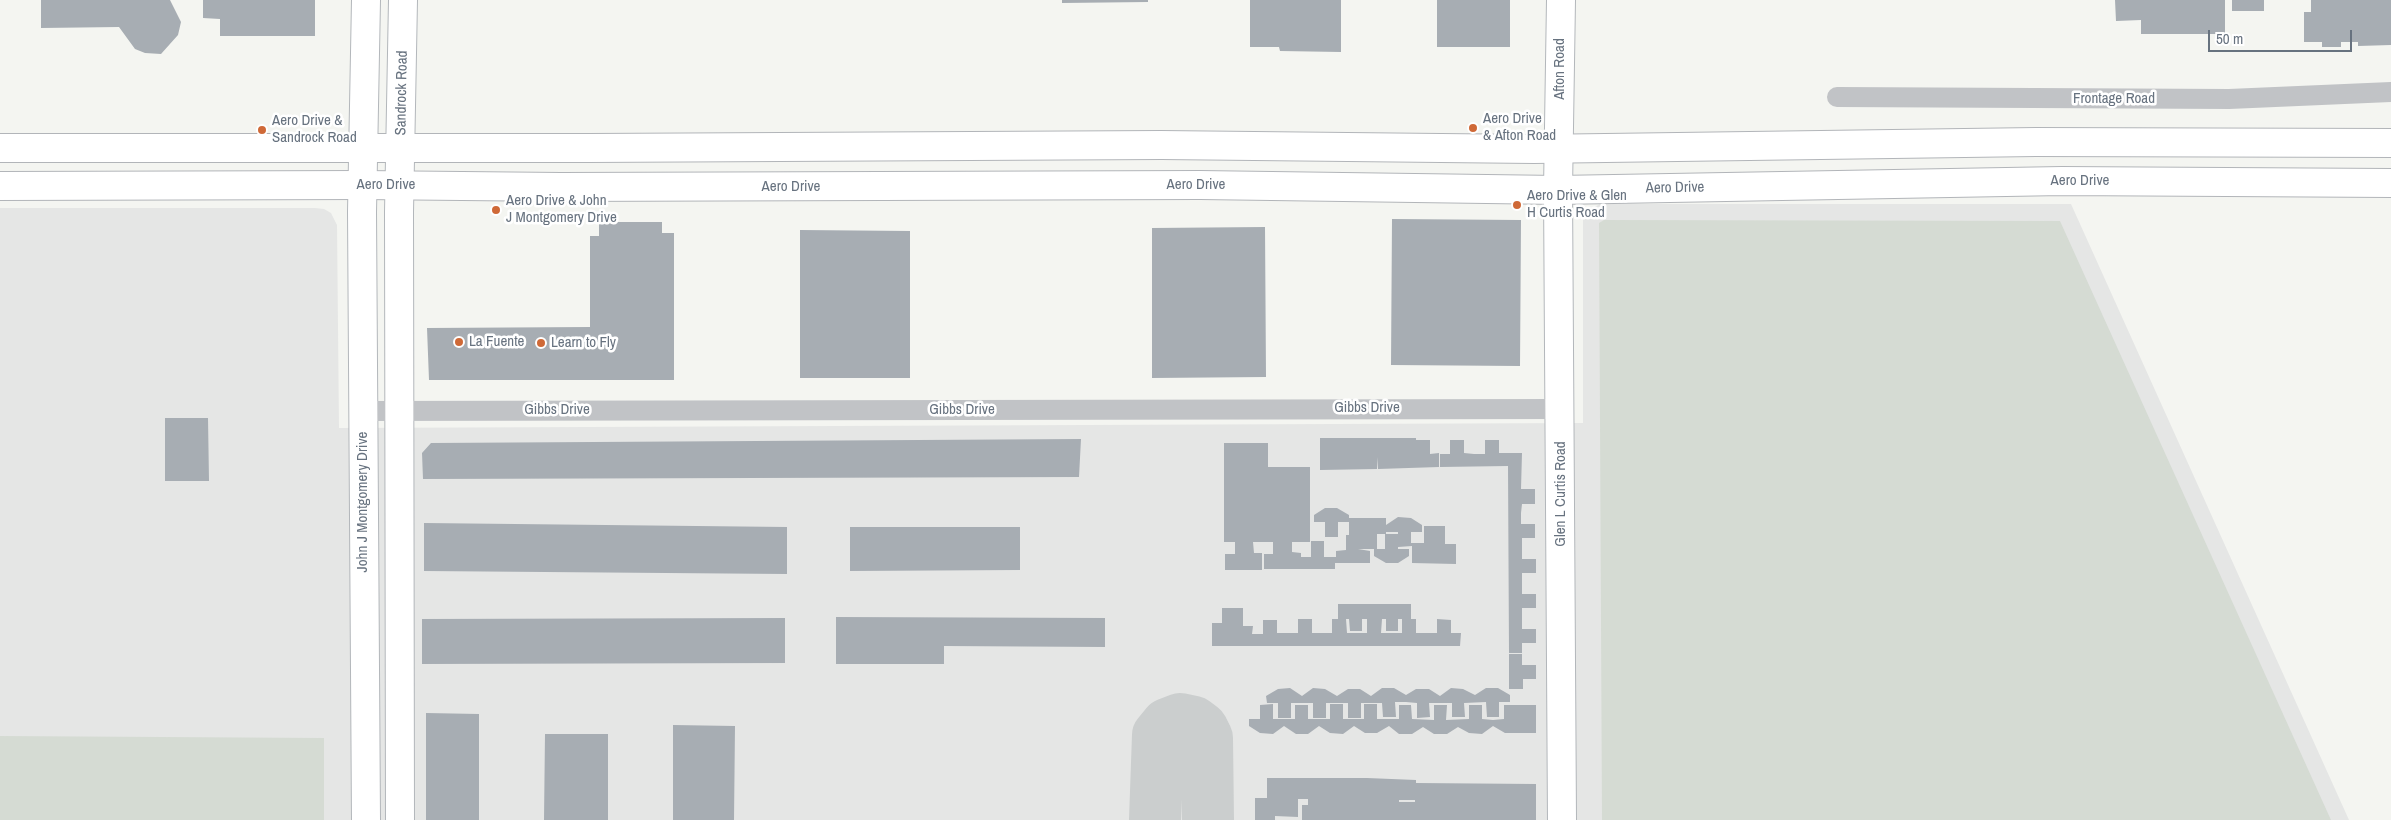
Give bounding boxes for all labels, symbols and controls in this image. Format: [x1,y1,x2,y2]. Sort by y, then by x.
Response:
scale bar [2211,20,2355,52]
text: 50 m [2216,28,2243,49]
street label: Afton Road [1551,38,1569,100]
street label: Sandrock Road [392,50,412,136]
street label: Frontage Road [2073,90,2155,108]
place label: Aero Drive & Afton Road [1483,110,1556,145]
place label: Aero Drive & Sandrock Road [272,112,357,147]
marker: Aero Drive & Afton Road [1467,122,1479,134]
marker: Aero Drive & Sandrock Road [256,124,268,136]
street label: Aero Drive [2051,172,2109,190]
street label: Aero Drive [357,176,415,194]
street label: Aero Drive [1167,176,1225,194]
street label: Aero Drive [762,178,820,196]
street label: Aero Drive [1645,178,1705,198]
place label: Aero Drive & Glen H Curtis Road [1527,187,1627,222]
place label: Aero Drive & John J Montgomery Drive [506,192,617,227]
marker: Aero Drive & Glen H Curtis Road [1511,199,1523,211]
marker: Aero Drive & John J Montgomery Drive [490,204,502,216]
place label: La Fuente [469,333,524,351]
place label: Learn to Fly [551,334,616,352]
marker: La Fuente [453,336,465,348]
marker: Learn to Fly [535,337,547,349]
street label: Gibbs Drive [1334,399,1400,417]
street label: Gibbs Drive [524,401,590,419]
street label: Gibbs Drive [929,401,995,419]
street label: John J Montgomery Drive [354,432,372,572]
street label: Glen L Curtis Road [1552,441,1570,547]

